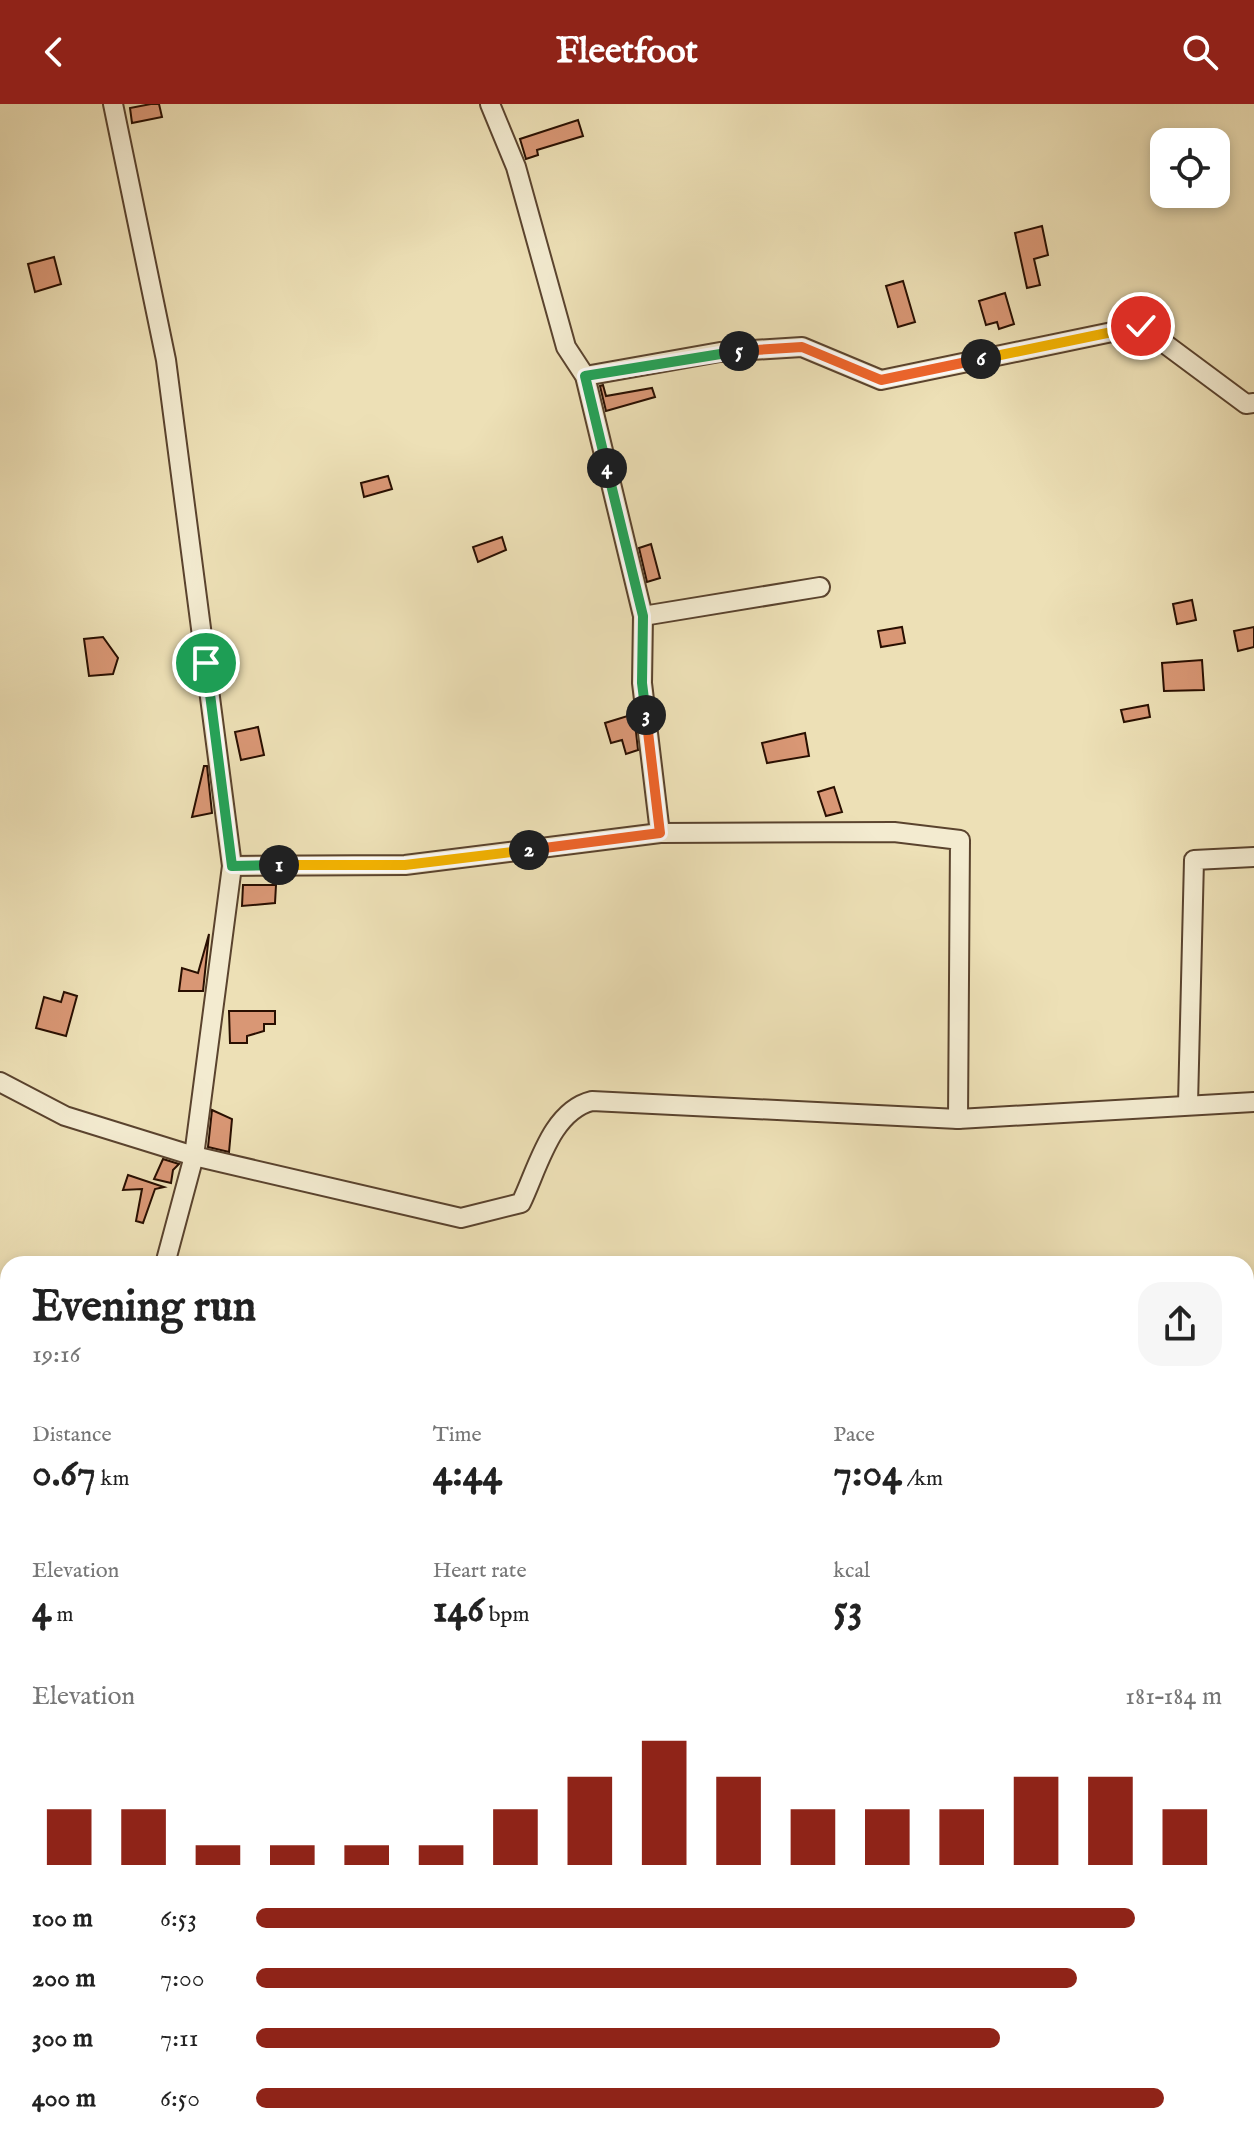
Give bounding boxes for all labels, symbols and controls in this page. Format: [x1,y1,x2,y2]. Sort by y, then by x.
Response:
text: Fleetfoot [556,29,698,75]
icon: back [32,30,76,74]
icon: search [1178,30,1222,74]
map controls [1150,128,1230,208]
button: locate [1150,128,1230,208]
pin [1107,292,1175,360]
icon: check [1119,304,1163,348]
pin: 5 [719,331,759,371]
text: 5 [735,337,743,365]
pin: 6 [961,339,1001,379]
text: 6 [976,345,986,373]
pin: 4 [587,448,627,488]
text: 4 [602,454,612,482]
pin [172,629,240,697]
icon: arrive [184,641,228,685]
pin: 3 [626,695,666,735]
text: 3 [642,701,650,729]
pin: 2 [509,830,549,870]
text: 2 [524,836,534,864]
pin: 1 [259,845,299,885]
text: 1 [275,851,283,879]
text: Evening run [32,1280,256,1336]
button: share [1138,1282,1222,1366]
text: 19:16 [32,1338,81,1371]
text: Distance [32,1421,112,1449]
text: Time [433,1421,482,1449]
text: Pace [833,1421,875,1449]
text: 0.67 [32,1449,96,1500]
text: 4:44 [433,1449,502,1500]
text: 7:04 [833,1449,902,1500]
text: km [96,1465,129,1493]
text: /km [902,1465,943,1493]
text: Elevation [32,1557,119,1585]
text: Heart rate [433,1557,527,1585]
text: kcal [833,1557,870,1585]
text: 4 [32,1585,52,1636]
text: 146 [433,1585,484,1636]
text: 53 [833,1585,863,1636]
text: m [52,1601,73,1629]
text: bpm [484,1601,529,1629]
text: Elevation [32,1680,135,1713]
text: 181–184 m [1125,1680,1222,1713]
text: 100 m [32,1902,93,1935]
text: 6:53 [160,1902,197,1935]
text: 200 m [32,1962,96,1995]
text: 7:00 [160,1962,205,1995]
text: 300 m [32,2022,93,2055]
text: 7:11 [160,2022,198,2055]
text: 400 m [32,2082,96,2115]
text: 6:50 [160,2082,200,2115]

